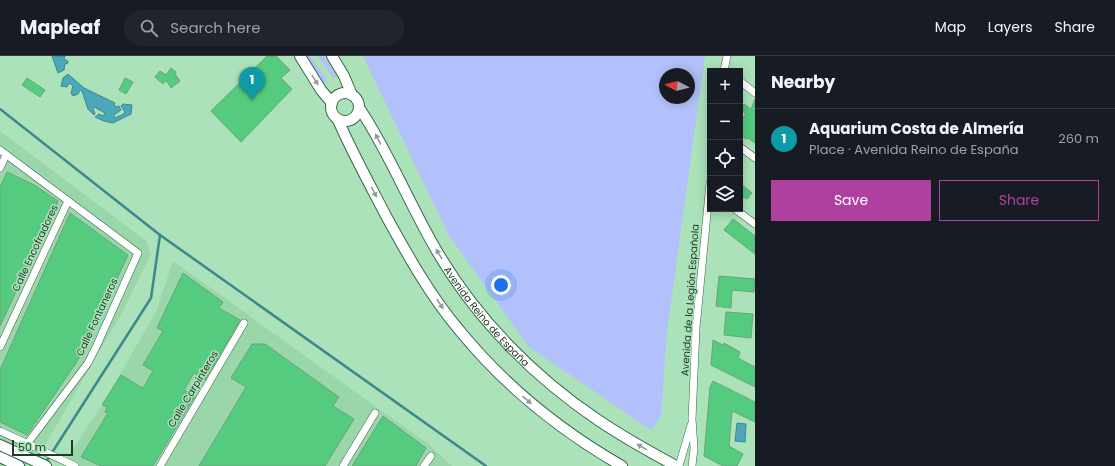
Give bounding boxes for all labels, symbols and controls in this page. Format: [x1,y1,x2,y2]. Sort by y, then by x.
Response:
search box [124,10,404,46]
text: Mapleaf [20,14,100,41]
icon: search [138,17,160,39]
text: Search here [170,17,261,38]
text: Map [935,17,966,37]
text: Layers [988,17,1032,37]
text: Share [1054,17,1095,37]
pin: 1 [239,67,265,100]
north arrow [659,68,695,104]
map controls [707,68,743,212]
button: + [707,68,743,104]
text: Nearby [771,70,835,94]
one-way arrow [311,75,319,85]
button: − [707,104,743,140]
text: Aquarium Costa de Almería [809,118,1024,139]
text: 1 [782,129,786,148]
text: 260 m [1058,129,1099,148]
one-way arrow [374,133,381,145]
button: locate [707,140,743,176]
text: Place · Avenida Reino de España [809,140,1019,159]
button: layers [707,176,743,212]
button: Save [771,180,931,221]
button: Share [939,180,1099,221]
one-way arrow [371,186,377,198]
street label: Calle Encofradores [8,202,62,294]
street label: Avenida de la Legión Española [677,224,703,376]
one-way arrow [435,248,442,260]
street label: Avenida Reino de España [441,263,533,370]
your location [491,275,511,295]
street label: Calle Fontaneros [72,276,122,358]
one-way arrow [436,298,443,310]
street label: Calle Carpinteros [164,348,222,430]
one-way arrow [522,395,532,404]
scale bar [12,438,73,457]
text: 50 m [18,439,46,455]
one-way arrow [636,444,648,451]

